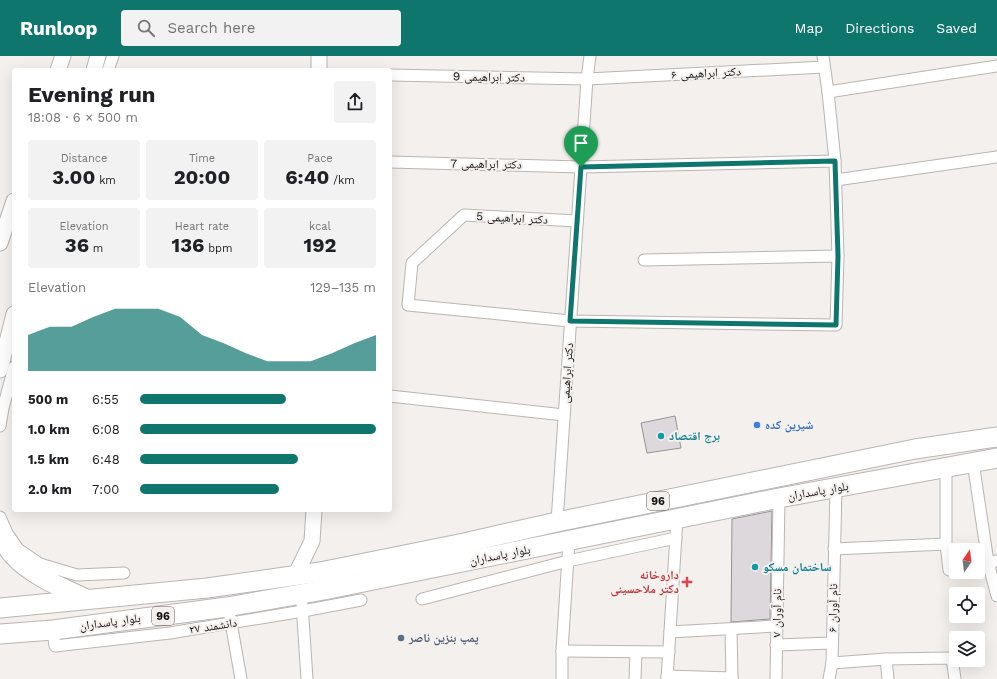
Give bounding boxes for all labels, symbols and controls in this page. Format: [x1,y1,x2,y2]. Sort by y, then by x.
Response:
search box [121,10,401,46]
text: Runloop [20,17,97,40]
icon: search [135,17,157,39]
text: Search here [167,19,255,37]
text: Map [795,20,823,36]
text: Directions [845,20,914,36]
text: Saved [936,20,977,36]
street label: دکتر ابراهیمی ۶ [671,64,741,82]
street label: دکتر ابراهیمی 9 [453,69,525,85]
button: share [334,81,376,123]
text: Evening run [28,82,156,107]
text: 18:08 · 6 × 500 m [28,110,138,125]
pin [564,126,598,167]
icon: arrive [570,132,592,154]
text: Distance [61,152,107,165]
text: Time [189,152,215,165]
text: Pace [307,152,333,165]
street label: دکتر ابراهیمی 7 [450,156,522,172]
text: 3.00 [52,165,95,189]
text: 20:00 [174,165,230,189]
text: 6:40 [285,165,329,189]
text: km [95,174,116,187]
text: /km [329,174,355,187]
street label: دکتر ابراهیمی 5 [476,209,548,227]
text: Elevation [59,220,109,233]
text: Heart rate [175,220,229,233]
text: kcal [309,220,331,233]
text: 36 [65,233,89,257]
text: 136 [172,233,204,257]
text: 192 [304,233,336,257]
text: m [89,242,103,255]
text: bpm [204,242,232,255]
text: Elevation [28,280,86,295]
text: 129–135 m [310,280,376,295]
street label: دکتر ابراهیمی [558,342,576,404]
text: 500 m [28,392,68,407]
text: 6:55 [92,392,119,407]
place label: شیرین کده [765,418,813,433]
marker: شیرین کده [752,420,762,430]
text: 1.0 km [28,422,70,437]
text: 6:08 [92,422,120,437]
place label: برج اقتصاد [669,429,720,444]
marker: برج اقتصاد [656,431,666,441]
text: 1.5 km [28,452,69,467]
text: 6:48 [92,452,120,467]
street label: بلوار پاسداران [786,479,850,504]
text: 2.0 km [28,482,72,497]
text: 7:00 [92,482,119,497]
road number: 96 [647,492,669,510]
street label: بلوار پاسداران [468,542,532,568]
north arrow [949,543,985,579]
map controls [949,543,985,667]
place label: ساختمان مسکو [763,560,832,575]
marker: ساختمان مسکو [750,562,760,572]
place label: داروخانه دکتر ملاحسینی [610,568,679,597]
marker: داروخانه دکتر ملاحسینی [682,577,692,587]
street label: نام آوران ۶ [826,583,841,633]
button: locate [949,587,985,623]
street label: نام آوران ۷ [770,588,785,638]
road number: 96 [152,607,174,625]
street label: بلوار پاسداران [79,611,142,634]
street label: دانشمند ۲۷ [188,615,238,637]
place label: پمپ بنزین ناصر [408,631,479,646]
button: layers [949,631,985,667]
marker: پمپ بنزین ناصر [396,633,406,643]

